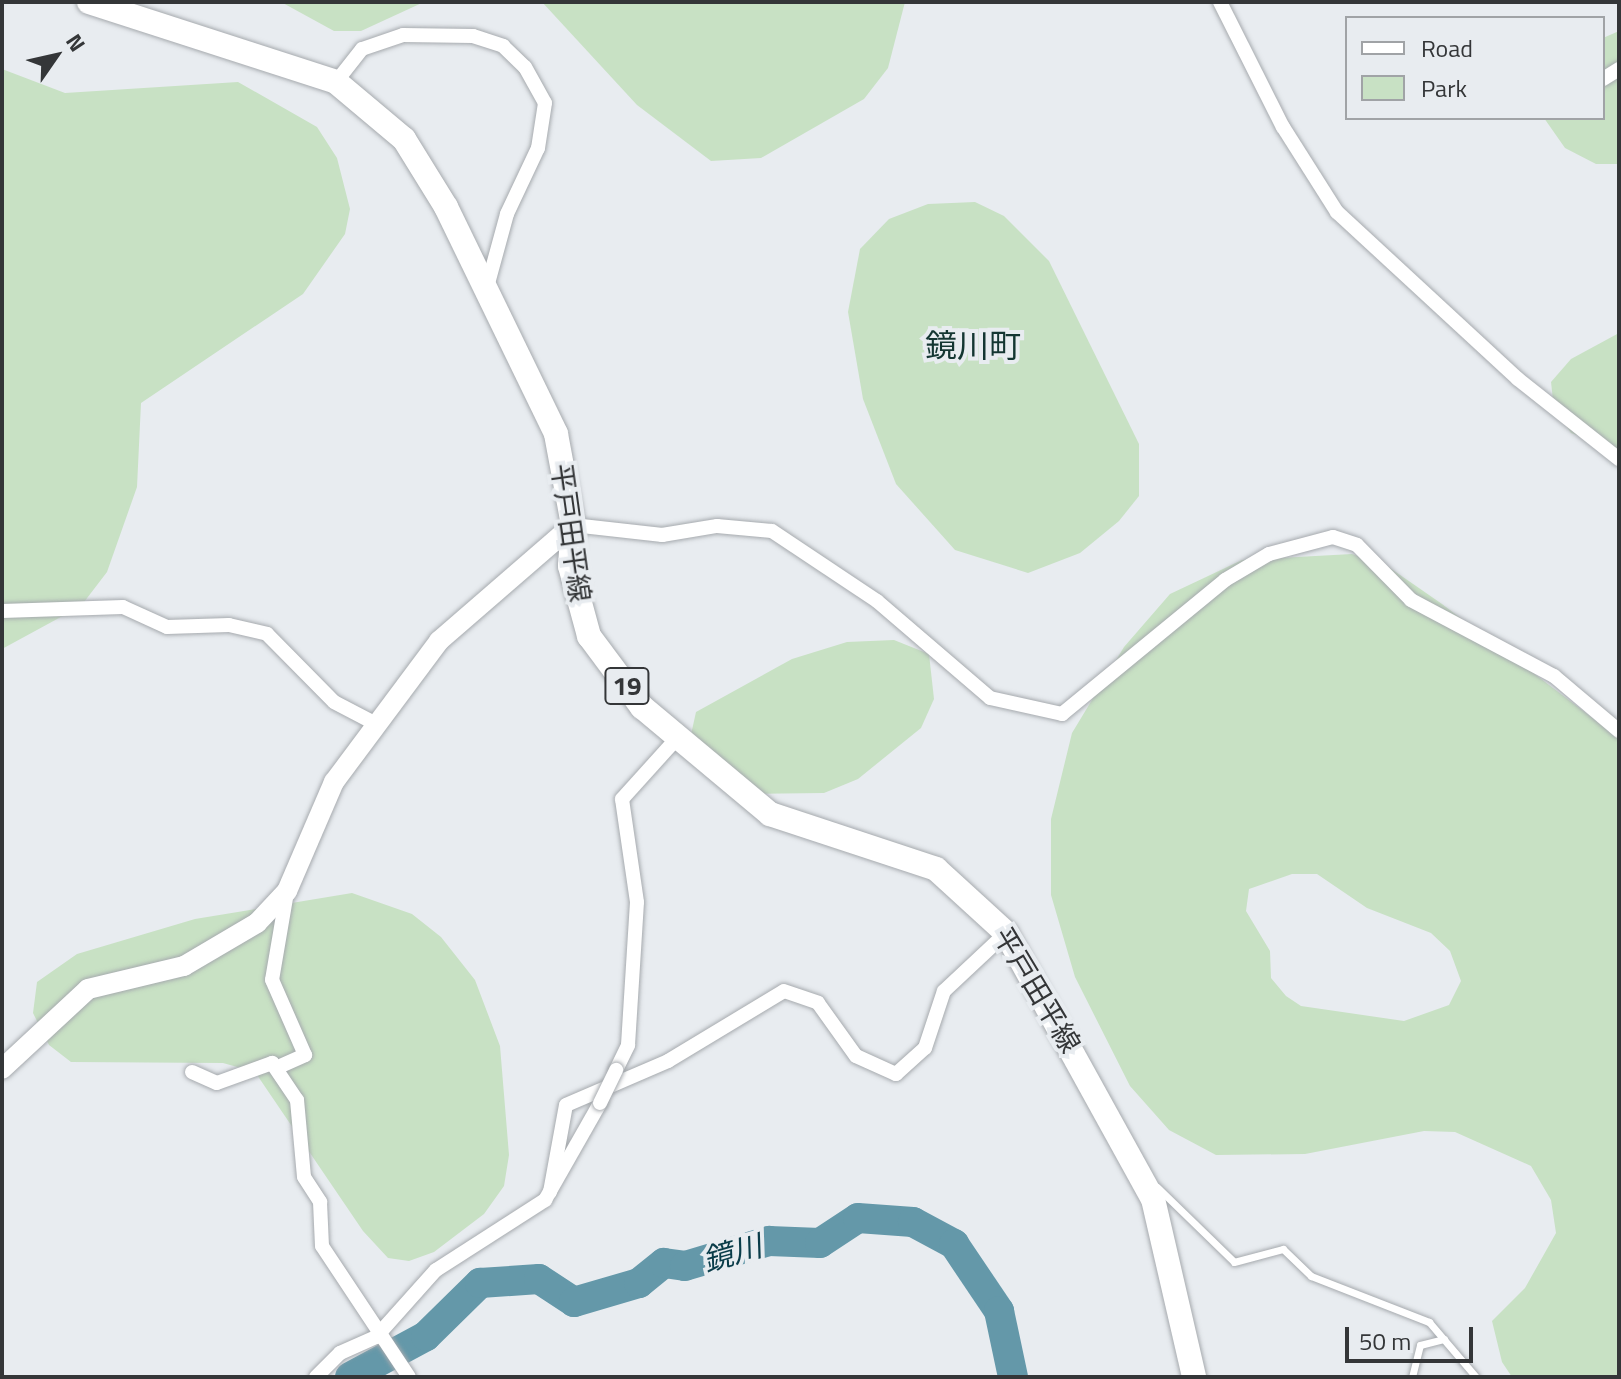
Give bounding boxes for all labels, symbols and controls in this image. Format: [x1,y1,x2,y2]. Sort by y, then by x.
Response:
north arrow [16,16,96,96]
legend [1345,16,1605,120]
text: N [58,27,94,58]
text: Road [1421,30,1473,66]
text: Park [1421,70,1467,106]
district label: 鏡川町 [925,326,1021,364]
street label: 平戸田平線 [545,461,597,605]
road number: 19 [603,664,651,708]
street label: 平戸田平線 [987,921,1087,1059]
water label: 鏡川 [698,1227,766,1279]
scale bar [1349,1311,1477,1361]
text: 50 m [1359,1323,1411,1359]

